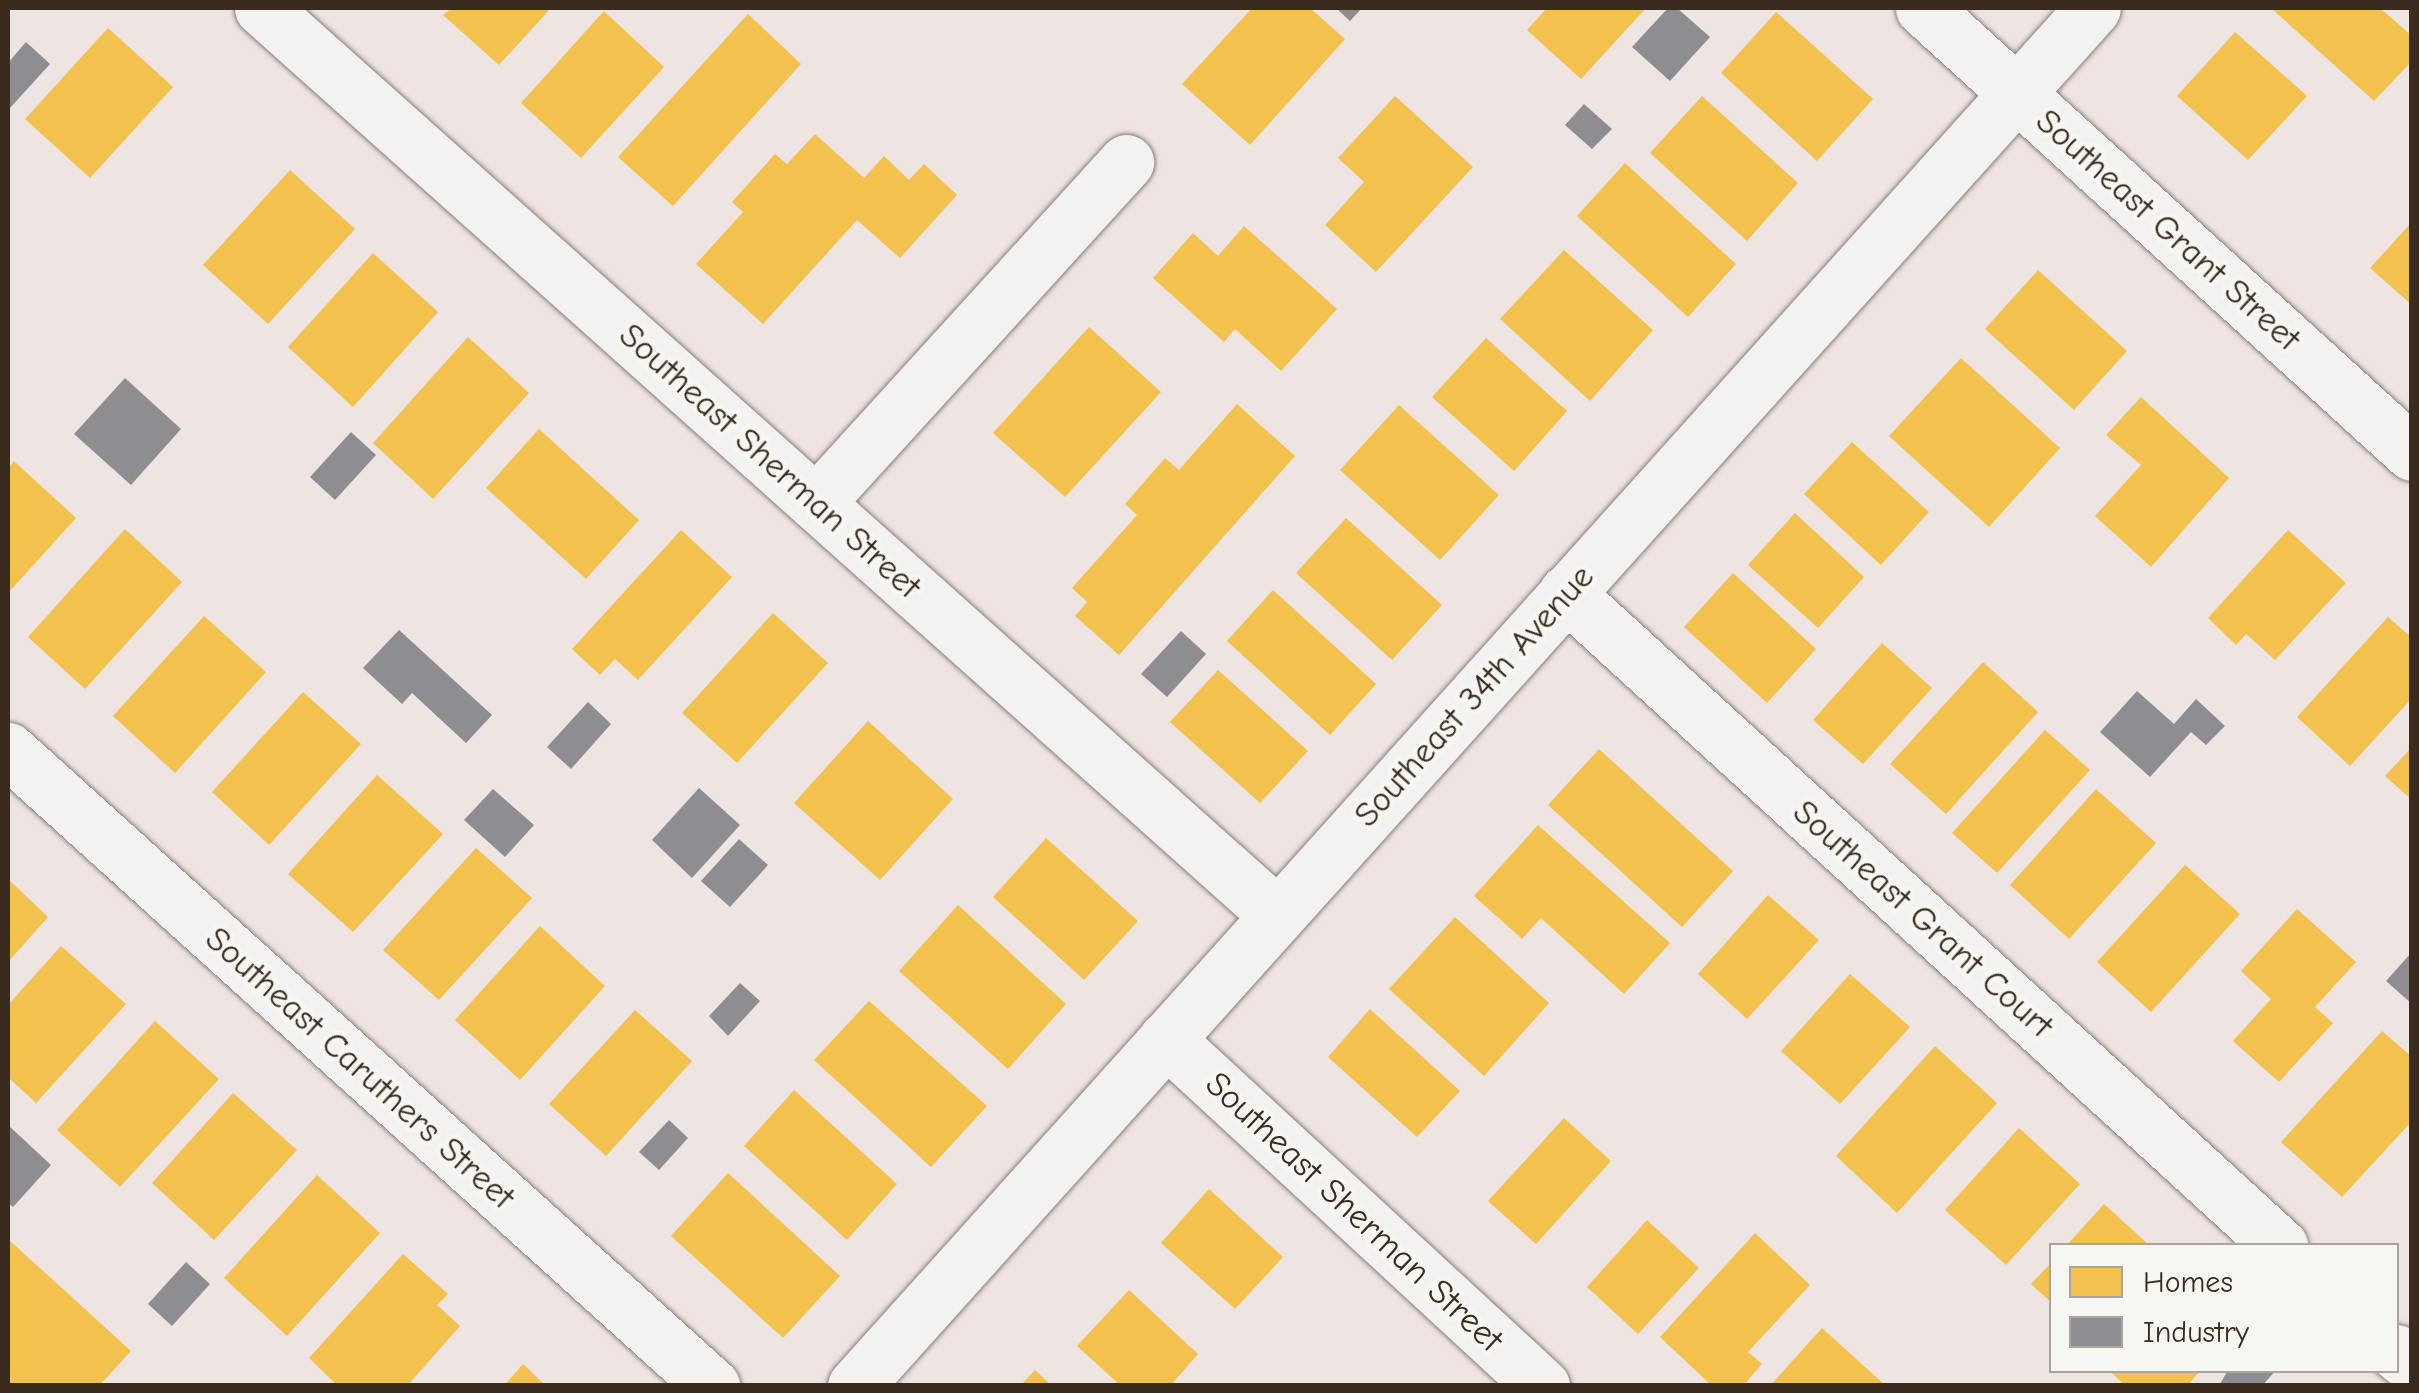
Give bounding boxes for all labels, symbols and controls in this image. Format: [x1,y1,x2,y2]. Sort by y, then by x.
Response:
street label: Southeast Grant Street [2027,100,2309,360]
street label: Southeast Sherman Street [610,314,930,608]
street label: Southeast 34th Avenue [1345,556,1603,836]
street label: Southeast Grant Court [1784,791,2062,1047]
street label: Southeast Caruthers Street [197,918,523,1218]
street label: Southeast Sherman Street [1196,1063,1512,1361]
legend [2049,1243,2399,1373]
text: Homes [2143,1265,2233,1300]
text: Industry [2143,1315,2249,1350]

